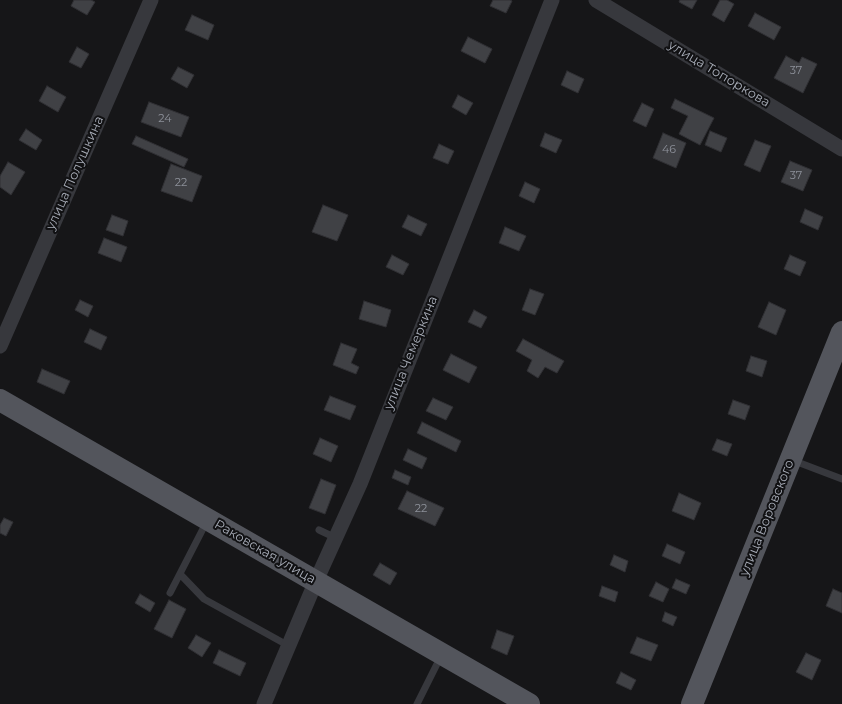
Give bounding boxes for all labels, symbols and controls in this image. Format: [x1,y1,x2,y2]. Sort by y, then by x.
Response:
street label: улица Топоркова [665,37,773,111]
house number: 37 [790,64,802,78]
house number: 24 [158,112,172,126]
street label: улица Полушкина [43,113,107,233]
house number: 46 [662,143,676,157]
house number: 37 [790,169,802,183]
house number: 22 [175,176,187,190]
street label: улица Чемеркина [381,294,441,412]
street label: улица Воровского [737,458,797,578]
house number: 22 [415,502,427,516]
street label: Раковская улица [212,517,318,587]

